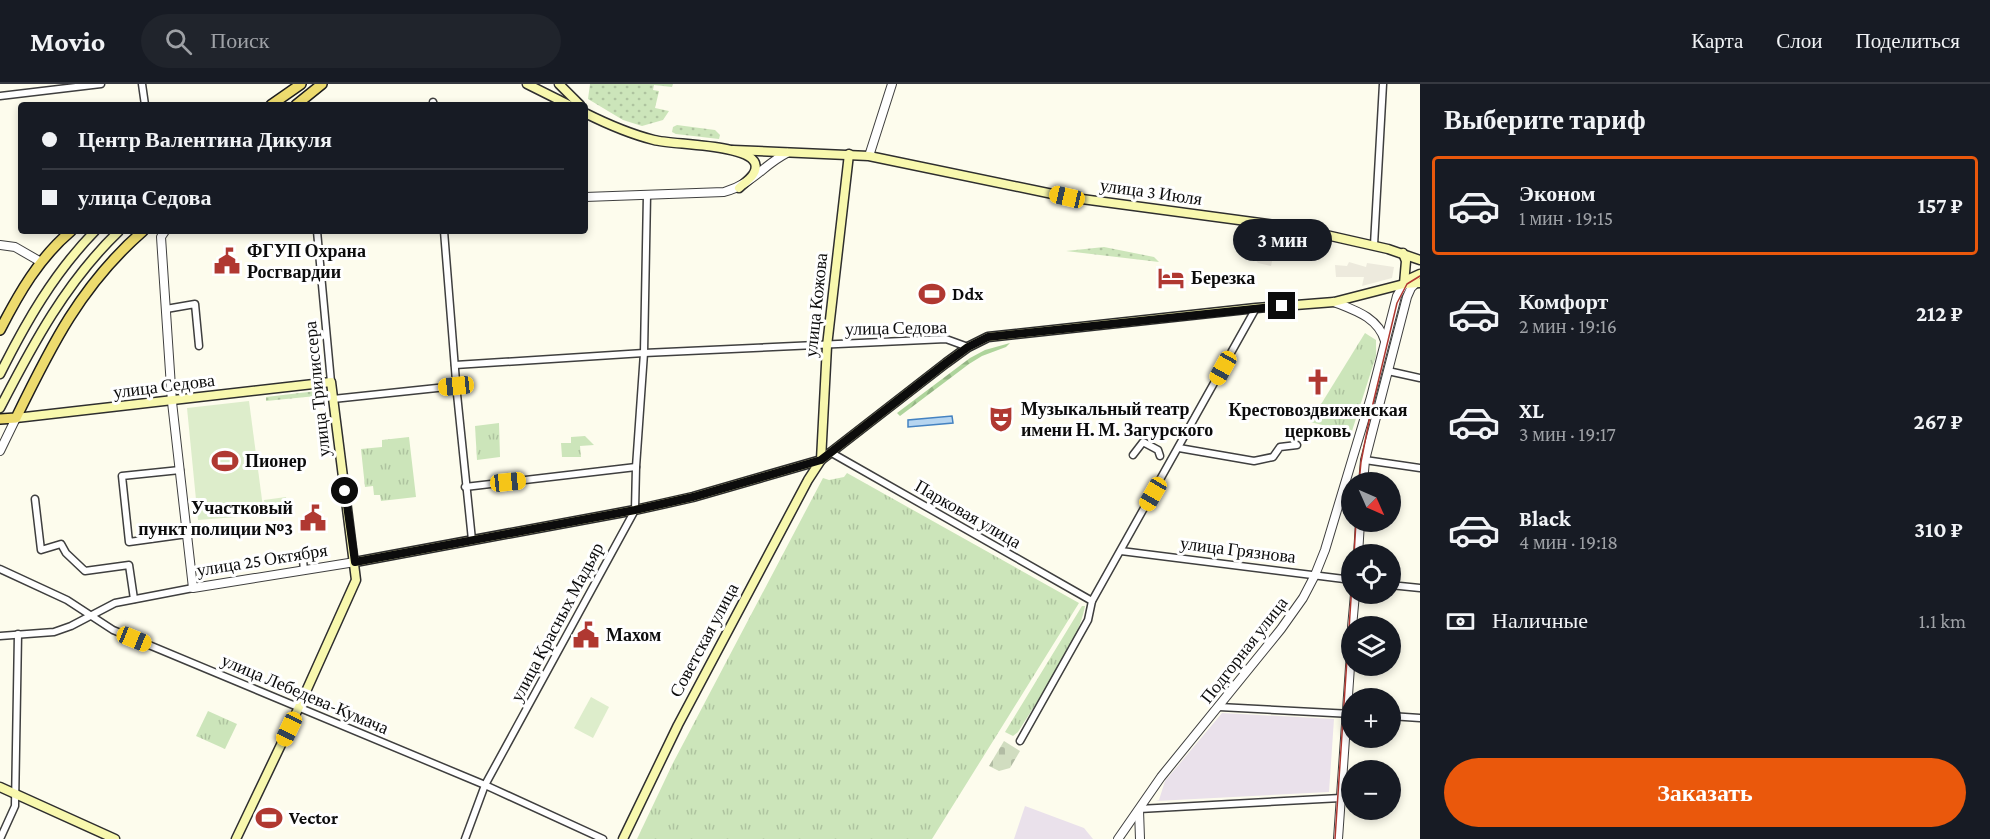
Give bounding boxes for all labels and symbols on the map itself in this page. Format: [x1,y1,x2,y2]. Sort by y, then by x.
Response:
street label: улица 3 Июля [1099,175,1203,209]
car [1047,184,1087,210]
callout: 3 мин [1232,219,1332,261]
place label: ФГУП Охрана Росгвардии [247,241,366,282]
public building icon: ФГУП Охрана Росгвардии [212,246,242,276]
street label: улица Кожова [801,252,831,358]
hotel icon: Березка [1156,263,1186,293]
place label: Березка [1191,268,1255,288]
sports icon: Ddx [917,279,947,309]
place label: Ddx [952,284,984,304]
route end [1268,292,1295,319]
street label: улица Седова [845,317,947,339]
street label: улица Трилиссера [300,320,334,458]
car [1206,348,1240,388]
church icon: Крестовоздвиженская церковь [1303,367,1333,397]
street label: улица Седова [112,370,216,402]
car [437,375,475,397]
place label: Музыкальный театр имени Н. М. Загурского [1021,399,1213,440]
place label: Крестовоздвиженская церковь [1228,400,1408,441]
theatre icon: Музыкальный театр имени Н. М. Загурского [986,404,1016,434]
sports icon: Пионер [210,446,240,476]
place label: Пионер [245,451,307,471]
car [489,471,527,493]
north arrow [1341,472,1401,532]
car [1136,474,1170,514]
street label: Парковая улица [911,476,1025,552]
route start [331,477,358,504]
place label: Участковый пункт полиции №3 [138,498,293,539]
public building icon: Участковый пункт полиции №3 [298,503,328,533]
street label: улица Грязнова [1179,533,1297,567]
street label: улица Красных Мадьяр [506,539,608,705]
street label: улица 25 Октября [195,540,329,580]
street label: Советская улица [666,580,742,700]
street label: Подгорная улица [1196,593,1292,707]
public building icon: Махом [571,620,601,650]
car [114,624,154,654]
place label: Махом [606,625,661,645]
street label: улица Лебедева-Кумача [218,650,392,738]
car [273,709,305,749]
sports icon: Vector [254,803,284,833]
place label: Vector [288,808,338,828]

